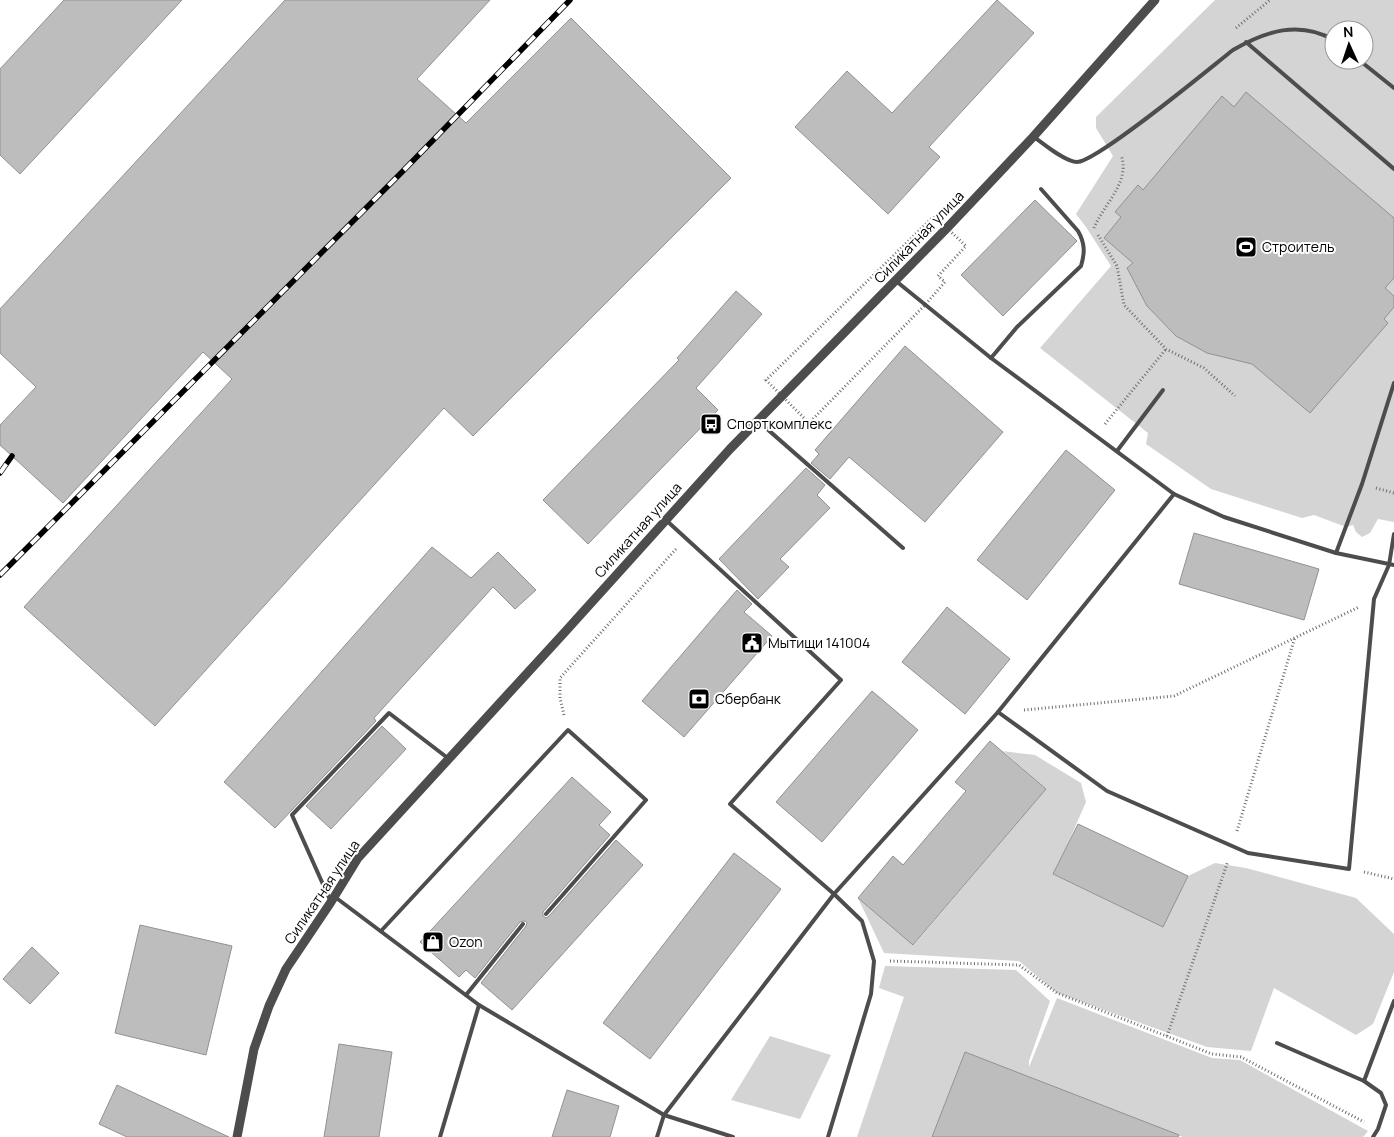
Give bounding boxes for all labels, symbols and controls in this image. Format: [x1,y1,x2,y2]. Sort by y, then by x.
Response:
north arrow [1324,20,1374,70]
text: N [1343,22,1354,41]
street label: Силикатная улица [869,186,968,287]
sports icon: Строитель [1234,235,1258,259]
place label: Строитель [1262,237,1334,256]
bus stop icon: Спорткомплекс [699,412,723,436]
place label: Спорткомплекс [727,414,832,433]
street label: Силикатная улица [590,478,685,581]
public building icon: Мытищи 141004 [740,631,764,655]
place label: Мытищи 141004 [768,633,870,652]
bank icon: Сбербанк [687,687,711,711]
place label: Сбербанк [715,689,782,708]
street label: Силикатная улица [280,836,364,948]
shop icon: Ozon [421,930,445,954]
place label: Ozon [449,932,483,951]

